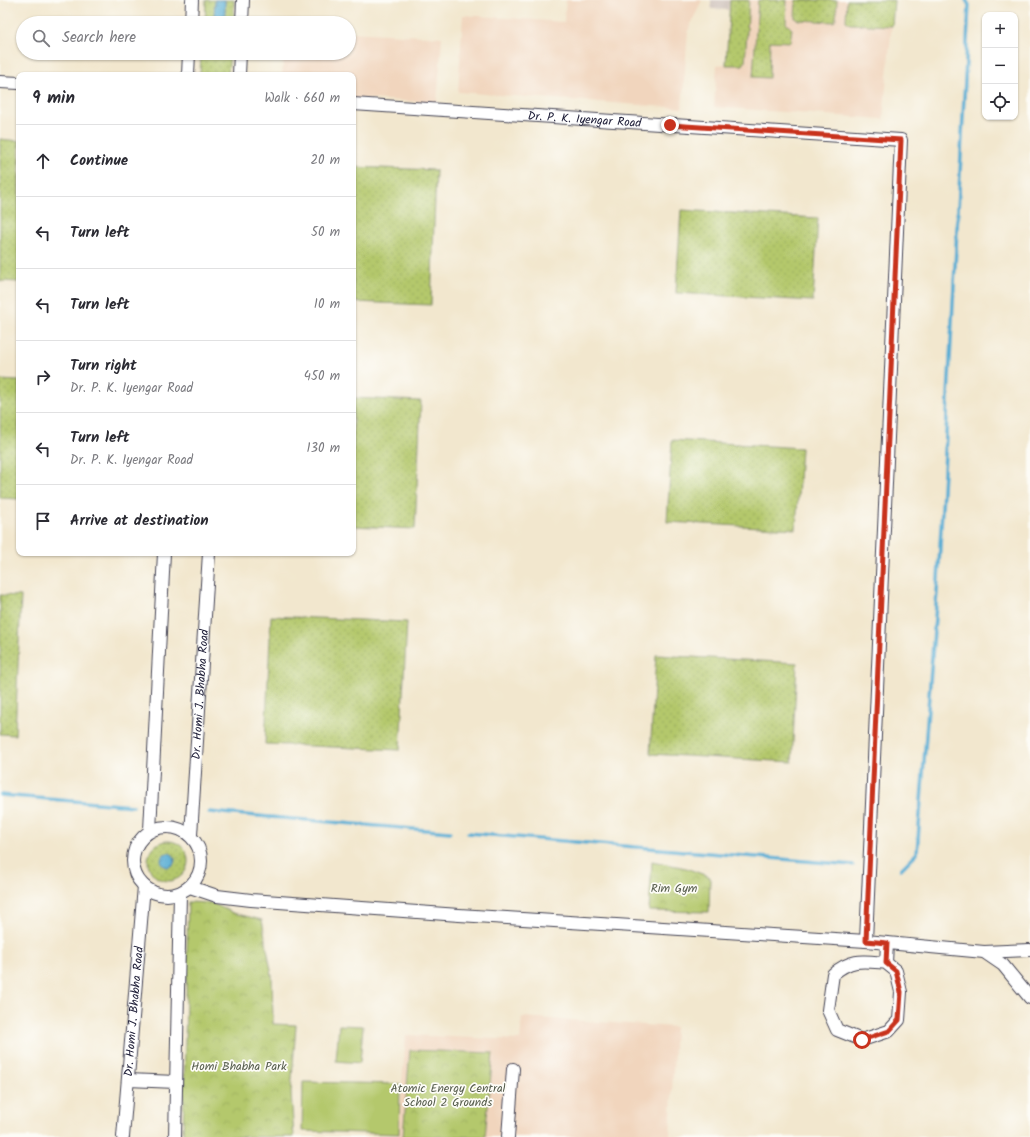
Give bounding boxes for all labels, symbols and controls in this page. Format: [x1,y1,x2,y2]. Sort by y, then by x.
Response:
map controls [982,12,1018,120]
button: + [982,12,1018,48]
search box [16,16,356,60]
text: Search here [62,26,136,50]
icon: search [30,27,52,49]
button: − [982,48,1018,84]
button: locate [982,84,1018,120]
text: 9 min [32,85,75,112]
text: Walk · 660 m [264,88,340,109]
street label: Dr. P. K. Iyengar Road [527,106,643,133]
route end [661,116,679,134]
text: Continue [70,149,128,173]
icon: ahead [32,150,54,172]
text: 20 m [310,150,340,171]
text: Turn left [70,221,130,245]
icon: left [32,222,54,244]
text: 50 m [311,222,340,243]
text: Turn left [70,293,130,317]
icon: left [32,294,54,316]
text: 10 m [314,294,340,315]
text: Turn right [70,354,137,378]
icon: right [32,366,54,388]
text: 450 m [304,366,340,387]
text: Dr. P. K. Iyengar Road [70,378,193,399]
text: Turn left [70,426,130,450]
icon: left [32,438,54,460]
text: 130 m [306,438,340,459]
text: Dr. P. K. Iyengar Road [70,450,193,471]
text: Arrive at destination [70,509,209,533]
icon: arrive [32,510,54,532]
street label: Dr. Homi J. Bhabha Road [187,628,214,760]
park label: Rim Gym [651,879,698,898]
street label: Dr. Homi J. Bhabha Road [119,945,149,1077]
route start [853,1031,871,1049]
park label: Homi Bhabha Park [191,1057,287,1076]
park label: Atomic Energy Central School 2 Grounds [390,1079,506,1112]

